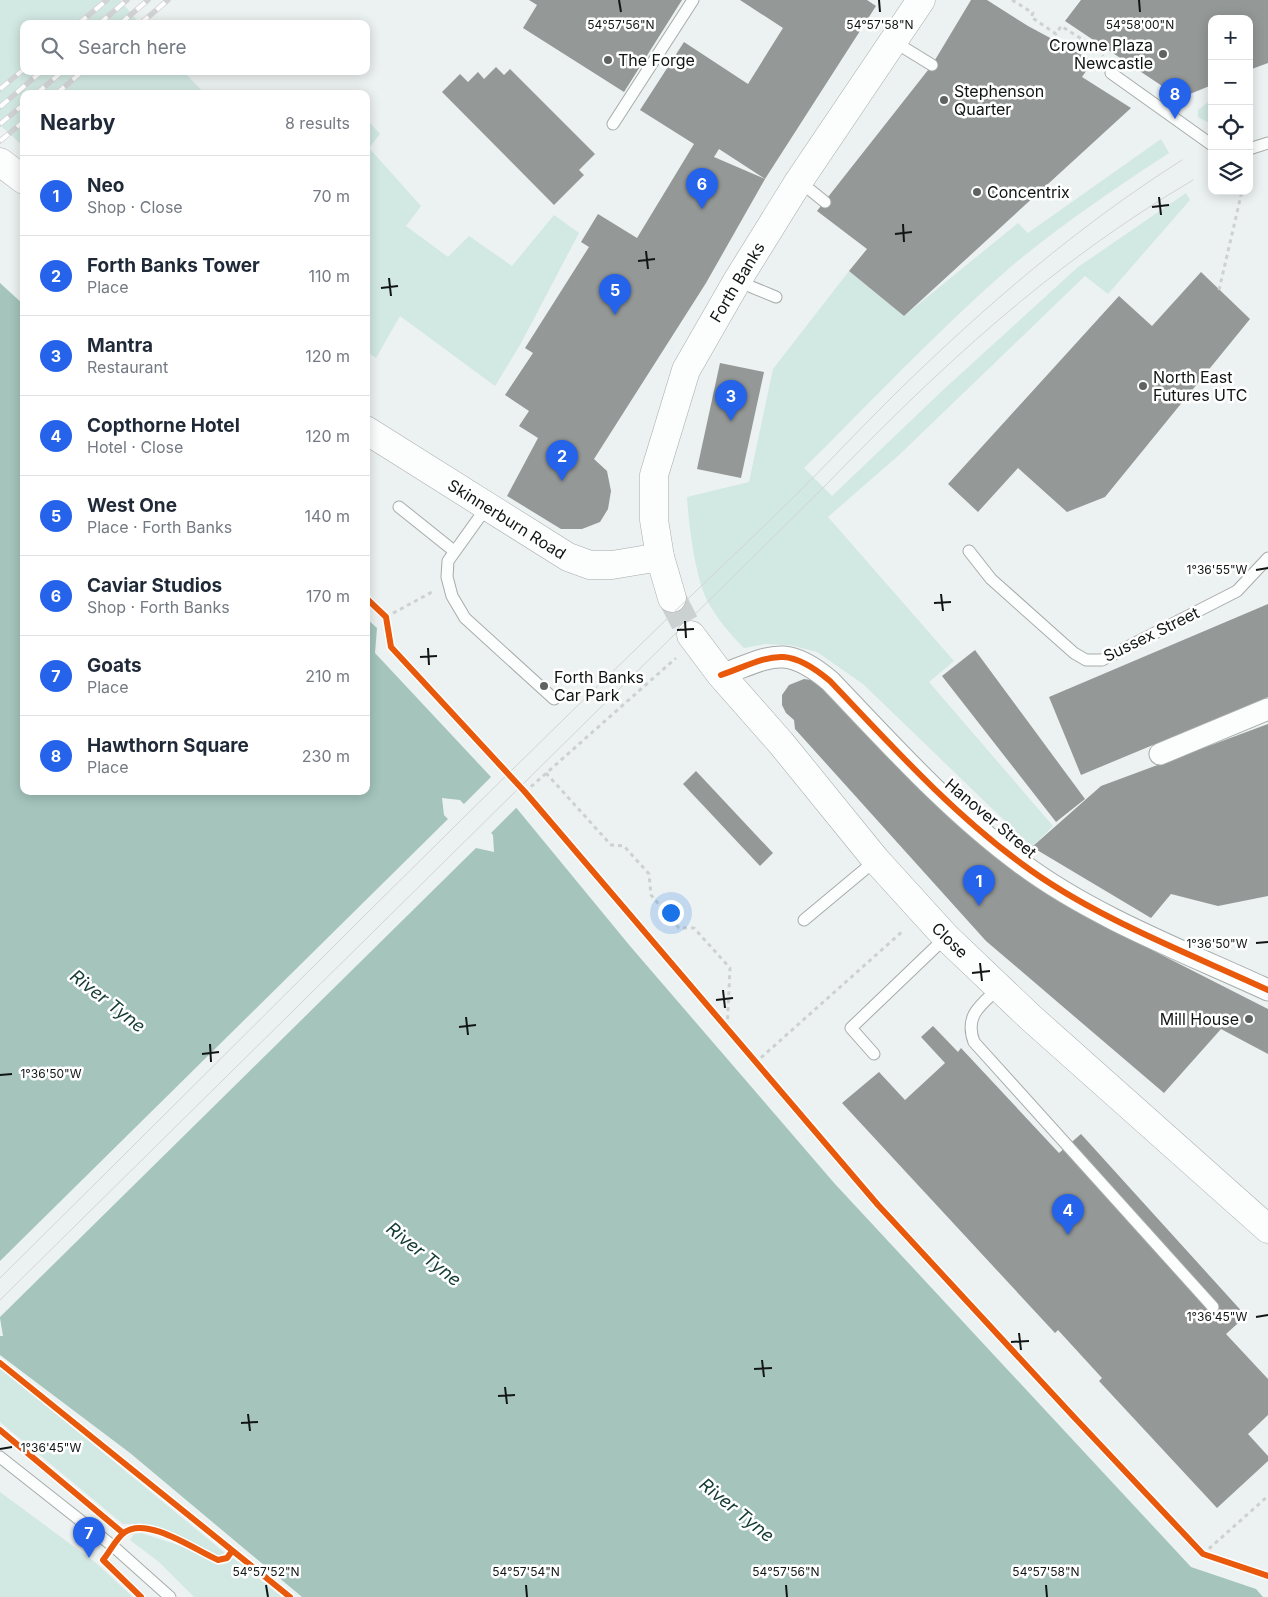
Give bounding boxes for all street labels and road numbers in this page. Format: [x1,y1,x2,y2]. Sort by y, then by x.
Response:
street label: Forth Banks [705,238,769,326]
street label: Skinnerburn Road [444,475,570,563]
street label: Sussex Street [1100,602,1202,666]
street label: Hanover Street [941,774,1041,862]
street label: Close [928,918,972,962]

